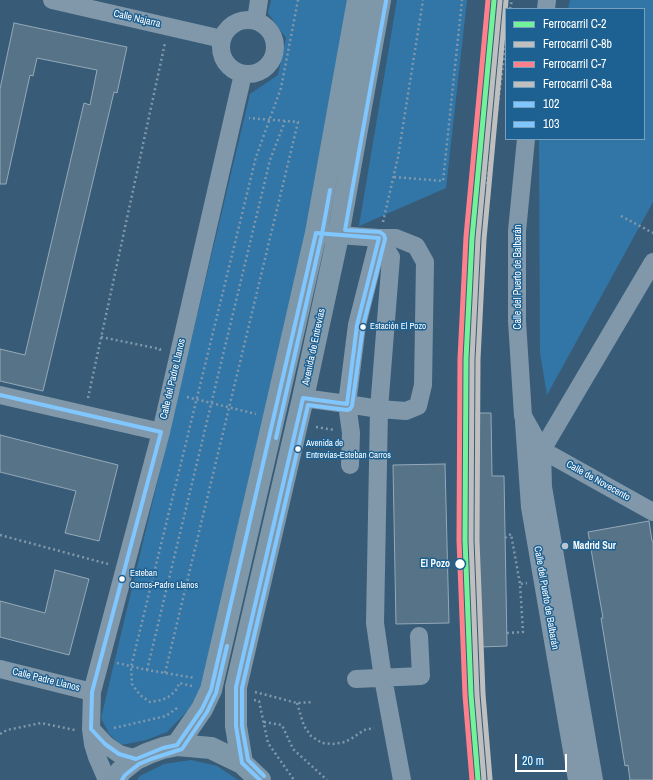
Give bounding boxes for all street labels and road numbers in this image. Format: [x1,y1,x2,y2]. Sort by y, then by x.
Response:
street label: Calle Najarra [112,8,162,30]
street label: Calle del Puerto de Balbarán [512,225,524,329]
street label: Avenida de Entrevías [300,307,328,387]
street label: Calle del Padre Llanos [158,337,188,421]
street label: Calle de Novecento [564,458,632,504]
street label: Calle del Puerto de Balbarán [531,545,561,651]
street label: Calle Padre Llanos [11,666,81,694]

